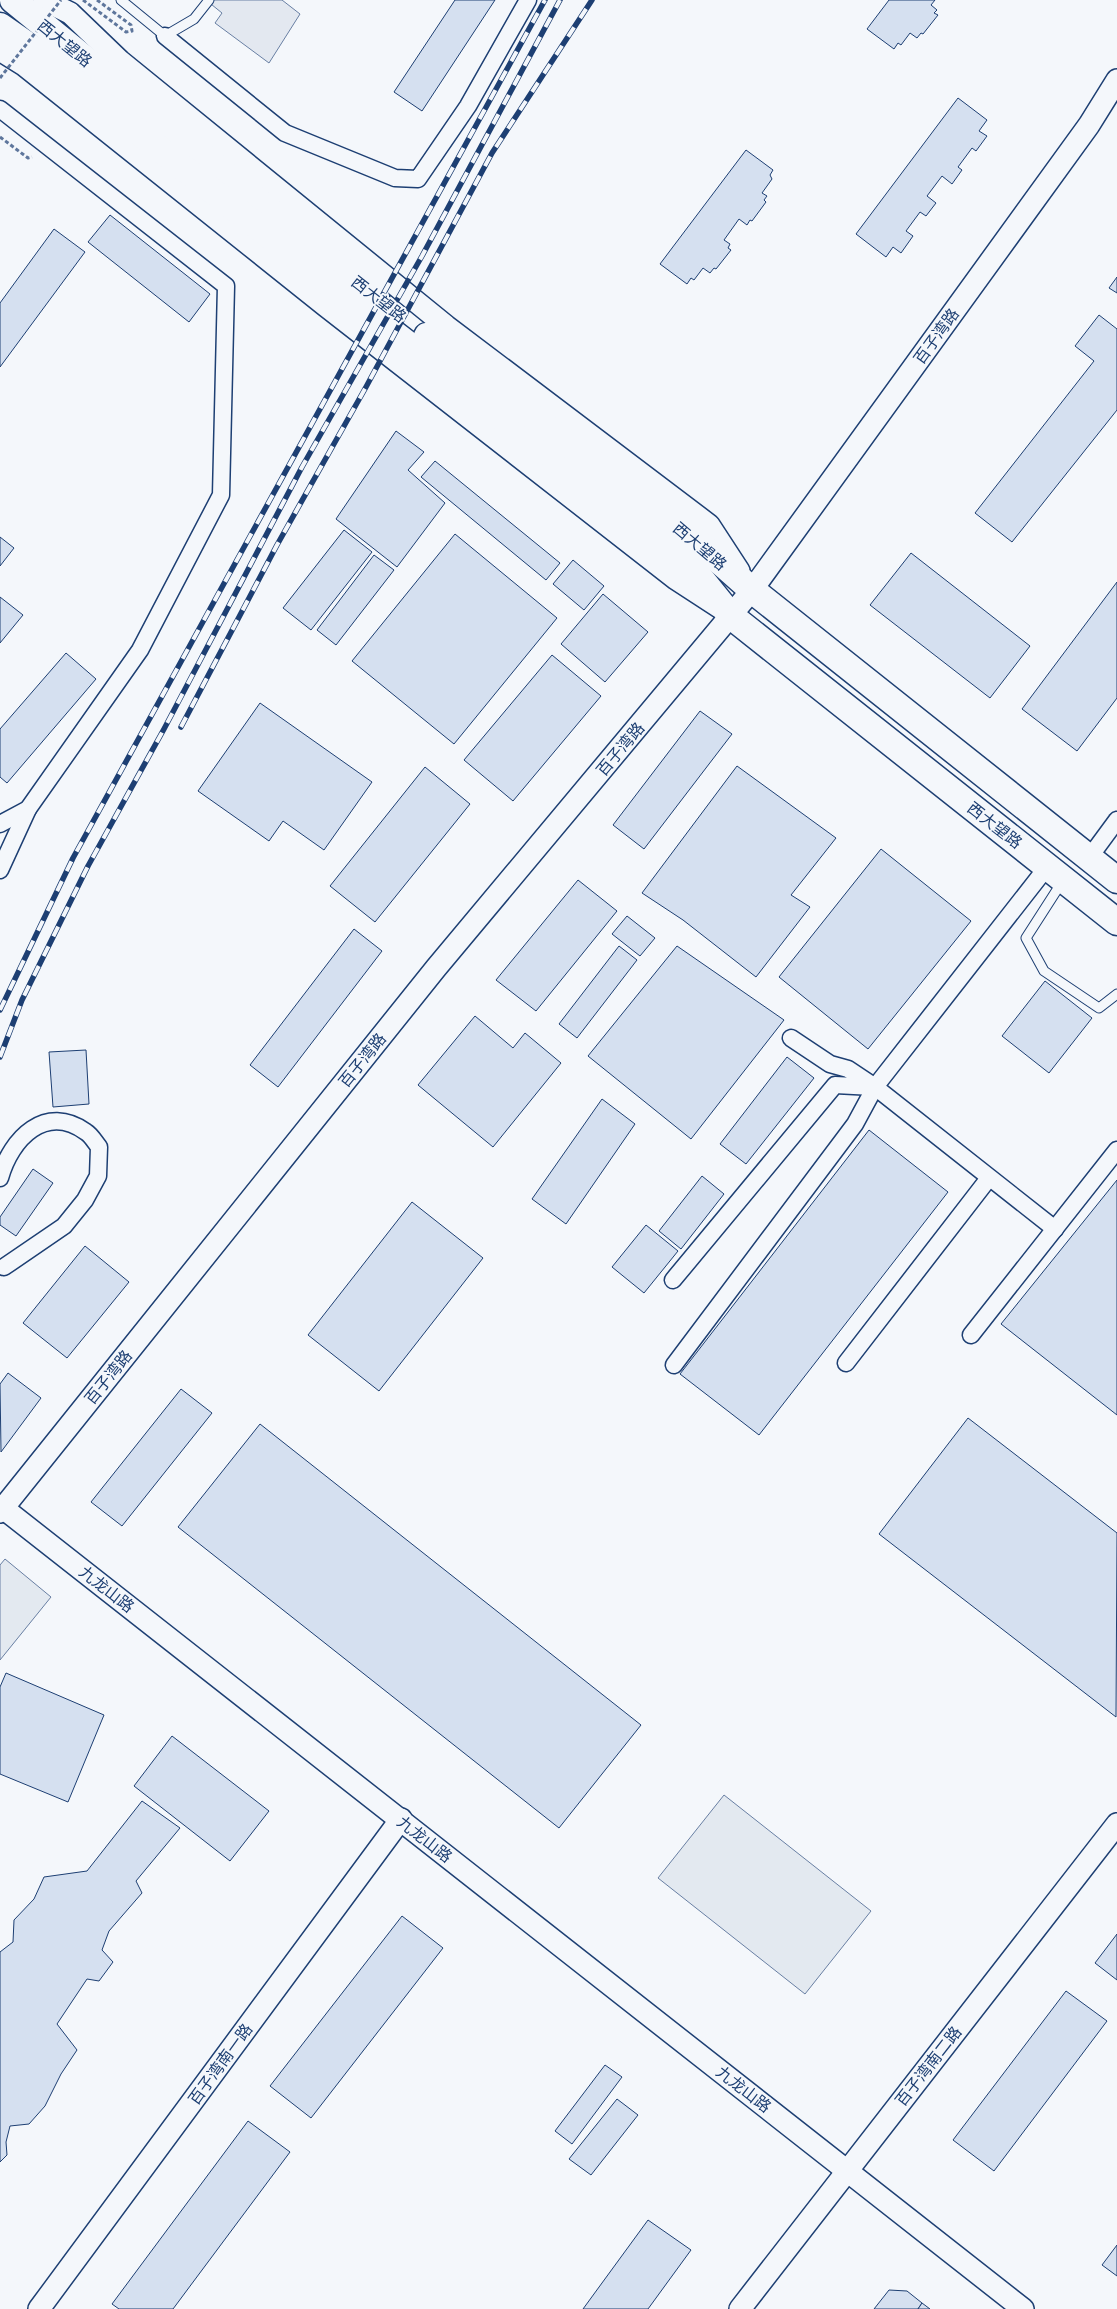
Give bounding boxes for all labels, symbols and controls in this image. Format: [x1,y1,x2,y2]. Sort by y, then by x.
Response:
street label: 西大望路 [33,16,96,72]
street label: 西大望路 [347,272,410,327]
street label: 百子湾路 [910,305,964,368]
street label: 西大望路 [668,519,730,575]
street label: 百子湾路 [593,719,649,781]
street label: 西大望路 [963,798,1026,853]
street label: 百子湾路 [335,1029,391,1092]
street label: 百子湾路 [81,1346,137,1409]
street label: 九龙山路 [75,1562,138,1617]
street label: 九龙山路 [393,1812,456,1867]
street label: 百子湾南一路 [185,2020,257,2109]
street label: 百子湾南二路 [891,2023,966,2111]
street label: 九龙山路 [712,2062,775,2117]

